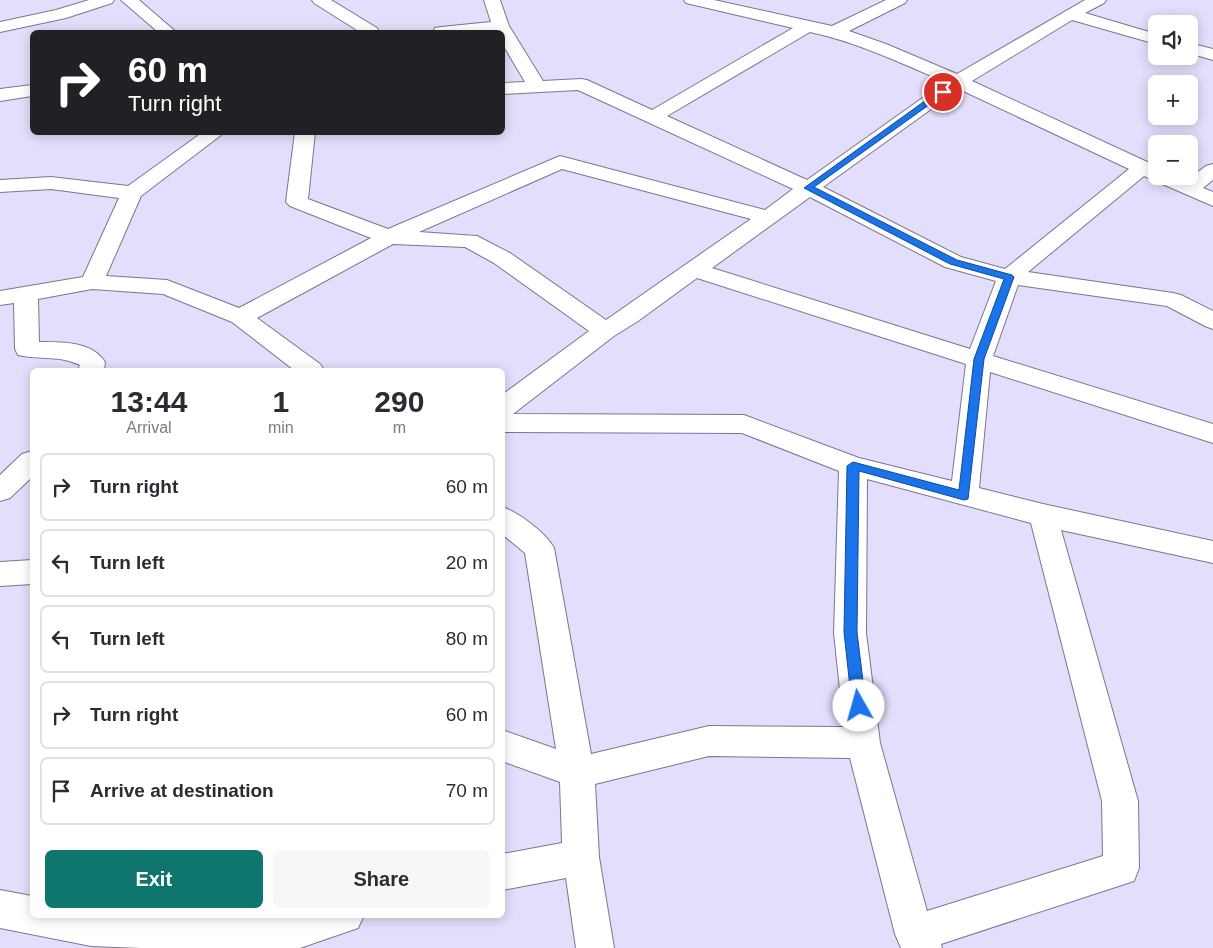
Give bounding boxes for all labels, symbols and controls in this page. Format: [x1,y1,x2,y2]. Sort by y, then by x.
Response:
map controls [1148,15,1198,185]
button: sound [1148,15,1198,65]
icon: right [45,50,110,115]
text: 60 m [128,50,208,89]
pin [922,71,964,113]
button: + [1148,75,1198,125]
icon: arrive [929,78,957,106]
text: Turn right [128,91,221,116]
button: − [1148,135,1198,185]
text: 13:44 [111,385,187,418]
text: 1 [272,385,289,418]
text: 290 [374,385,424,418]
text: Arrival [126,419,172,436]
text: min [268,419,294,436]
text: m [393,419,406,436]
icon: right [47,473,75,501]
text: Turn right [90,476,178,497]
text: 60 m [446,476,488,497]
icon: left [47,549,75,577]
text: Turn left [90,552,165,573]
text: 20 m [446,552,488,573]
icon: left [47,625,75,653]
text: Turn left [90,628,165,649]
text: 80 m [446,628,488,649]
position arrow [832,679,884,731]
icon: right [47,701,75,729]
text: Turn right [90,704,178,725]
text: 60 m [446,704,488,725]
icon: arrive [47,777,75,805]
text: Arrive at destination [90,780,274,801]
text: 70 m [446,780,488,801]
button: Exit [45,850,263,908]
button: Share [273,850,490,908]

